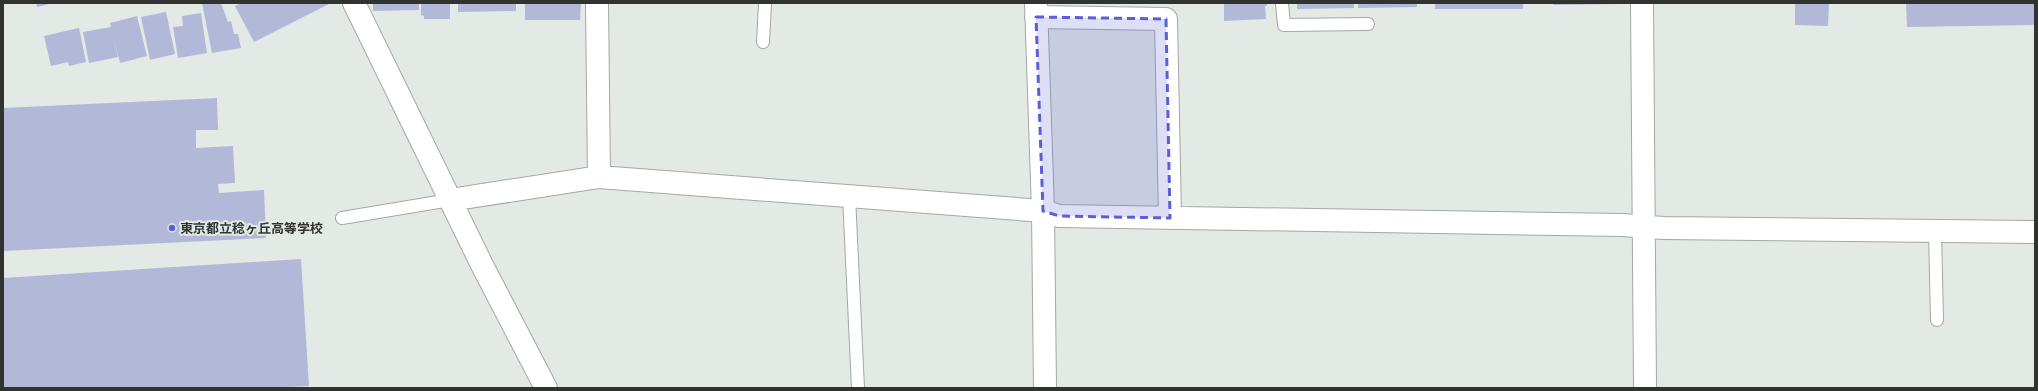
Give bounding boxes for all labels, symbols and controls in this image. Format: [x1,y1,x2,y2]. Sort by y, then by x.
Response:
place label: 東京都立稔ヶ丘高等学校 [180,221,323,236]
marker: 東京都立稔ヶ丘高等学校 [167,223,177,233]

